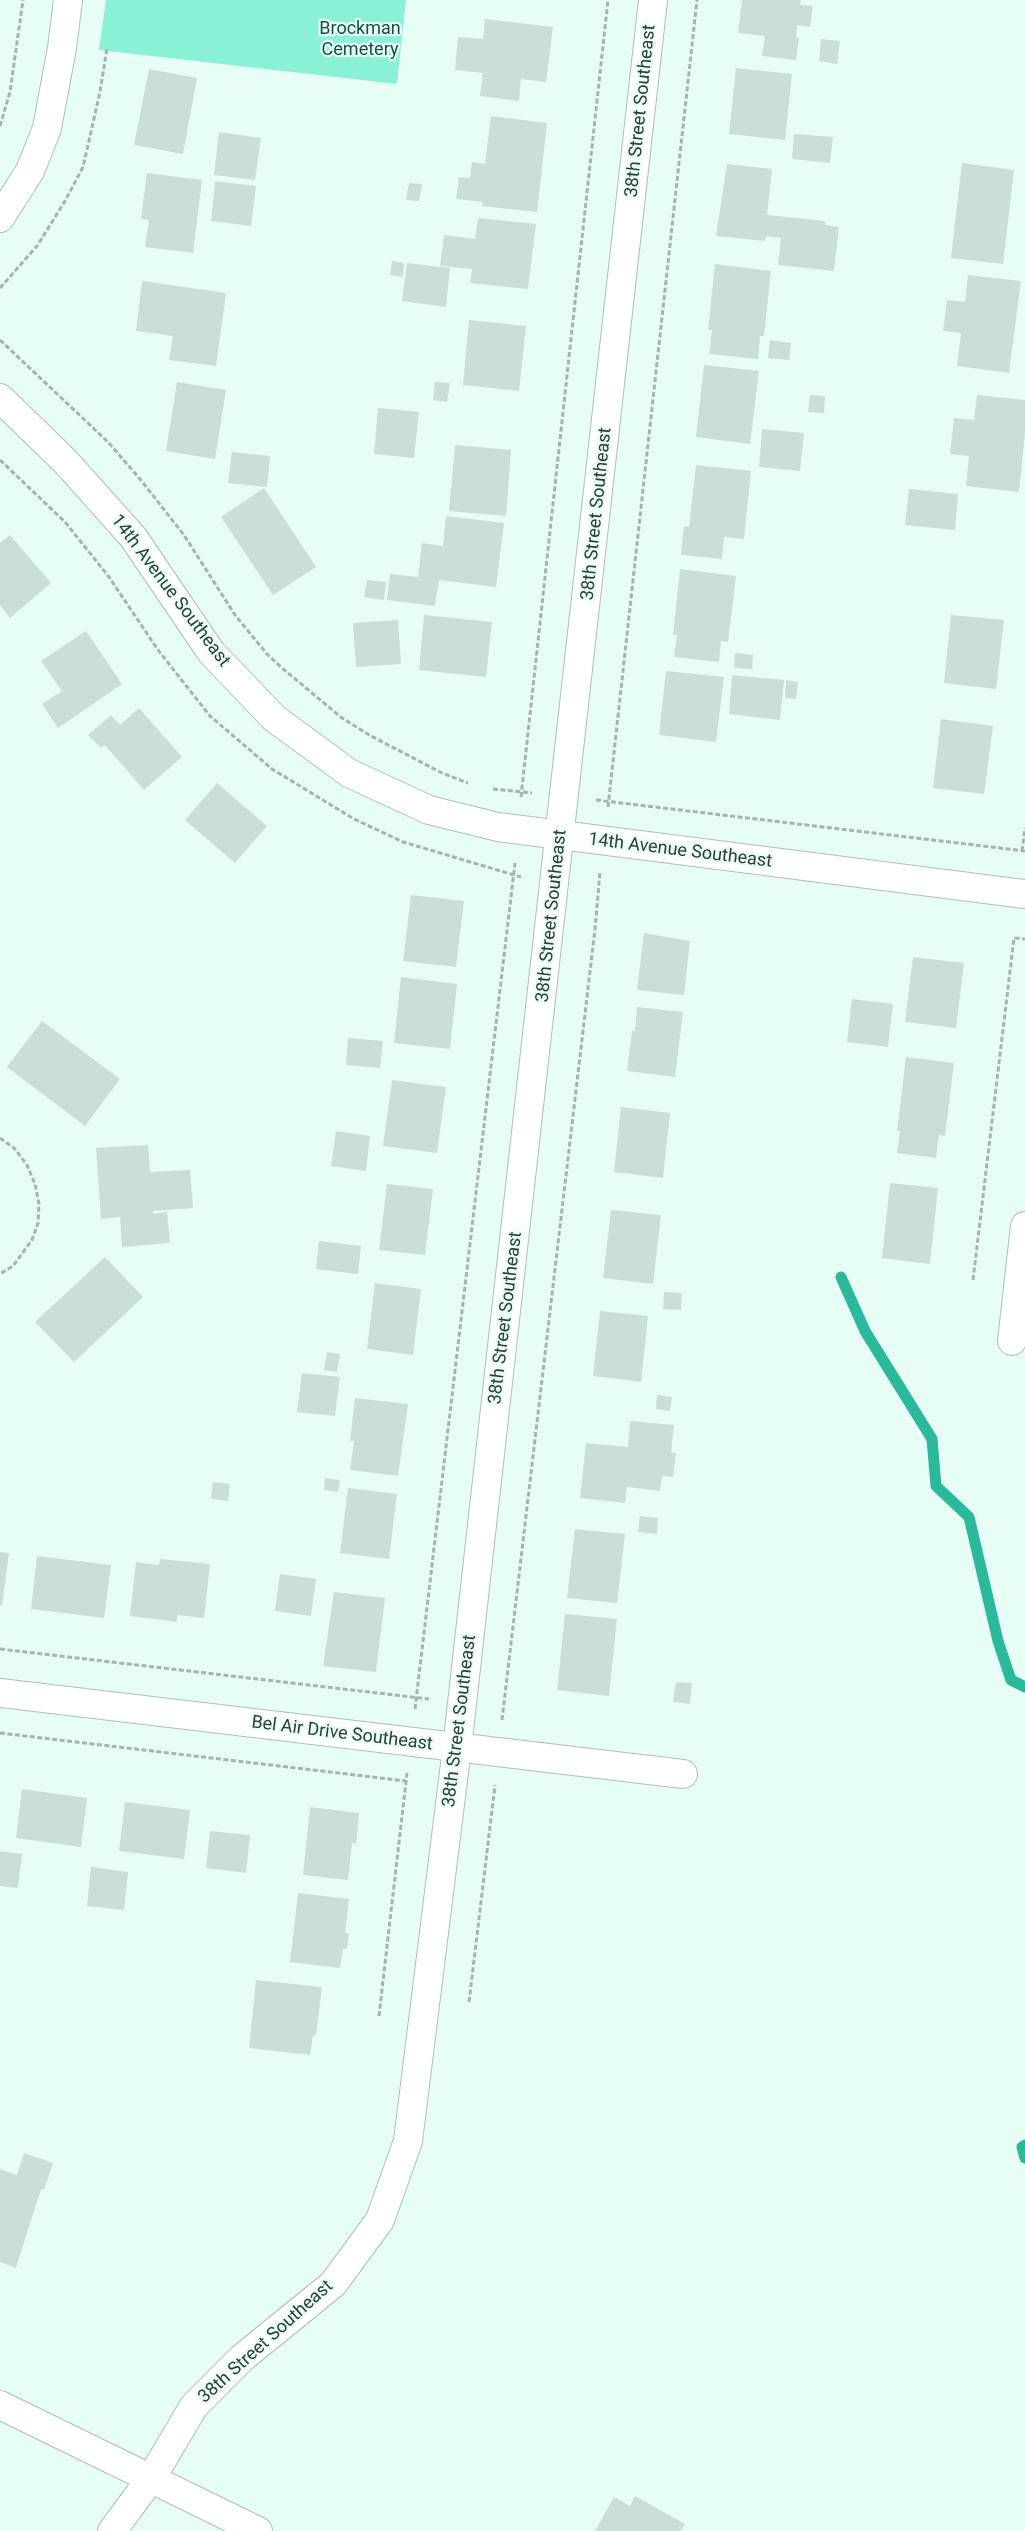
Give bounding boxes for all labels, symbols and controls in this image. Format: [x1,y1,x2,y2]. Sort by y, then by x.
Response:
park label: Brockman Cemetery [319,18,401,60]
street label: 38th Street Southeast [621,24,661,198]
street label: 38th Street Southeast [577,427,617,601]
street label: 14th Avenue Southeast [106,511,234,671]
street label: 38th Street Southeast [532,829,572,1003]
street label: 14th Avenue Southeast [587,829,773,873]
street label: 38th Street Southeast [485,1231,527,1405]
street label: 38th Street Southeast [439,1634,481,1808]
street label: Bel Air Drive Southeast [250,1712,434,1756]
street label: 38th Street Southeast [194,2276,338,2408]

